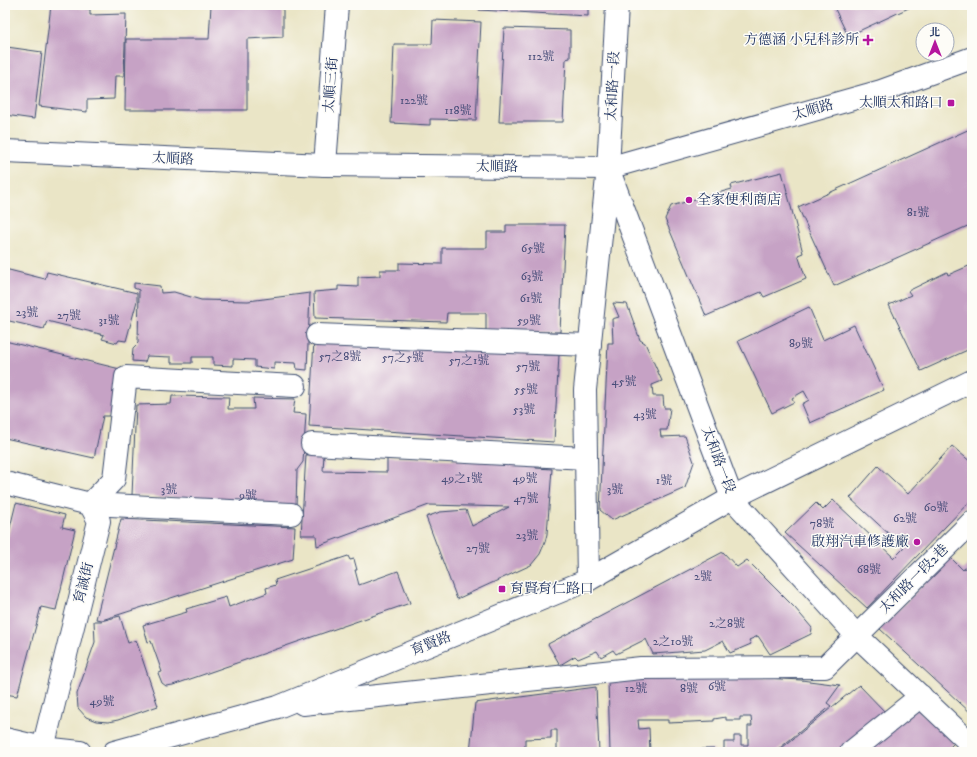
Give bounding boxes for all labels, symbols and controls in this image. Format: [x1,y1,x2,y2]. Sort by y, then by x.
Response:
north arrow [915,22,955,62]
text: 北 [930,26,941,40]
place label: 方德涵 小兒科診所 [744,31,859,49]
marker: 方德涵 小兒科診所 [862,34,874,46]
house number: 112號 [528,49,554,64]
street label: 太和路一段 [602,51,624,121]
street label: 太順三街 [320,56,342,114]
house number: 122號 [400,93,428,108]
place label: 太順太和路口 [859,94,943,112]
street label: 太順路 [790,96,836,124]
marker: 太順太和路口 [946,98,956,108]
house number: 118號 [445,103,471,118]
street label: 太順路 [152,149,194,169]
street label: 太順路 [476,158,518,176]
place label: 全家便利商店 [697,191,781,209]
marker: 全家便利商店 [684,195,694,205]
house number: 81號 [907,205,929,220]
house number: 65號 [521,241,545,256]
house number: 63號 [521,269,543,284]
house number: 61號 [520,291,542,306]
house number: 23號 [16,305,38,320]
house number: 27號 [57,308,81,323]
house number: 31號 [99,313,119,328]
house number: 59號 [517,313,541,328]
house number: 89號 [789,336,813,351]
house number: 57之8號 [319,349,361,364]
house number: 57之5號 [382,350,424,365]
house number: 57之1號 [449,353,489,368]
house number: 57號 [516,359,540,374]
house number: 45號 [612,374,636,389]
house number: 55號 [514,382,538,397]
house number: 53號 [513,402,535,417]
house number: 43號 [633,407,657,422]
street label: 太和路一段 [697,424,739,496]
house number: 49之1號 [441,471,483,486]
house number: 49號 [513,471,537,486]
house number: 1號 [656,473,672,488]
house number: 3號 [161,482,177,497]
house number: 3號 [607,482,623,497]
house number: 9號 [238,488,257,503]
house number: 47號 [514,491,538,506]
house number: 60號 [924,500,948,515]
house number: 62號 [893,511,917,526]
house number: 78號 [810,516,834,531]
house number: 23號 [516,528,538,543]
place label: 啟翔汽車修護廠 [811,533,909,551]
marker: 啟翔汽車修護廠 [912,537,922,547]
house number: 27號 [466,541,490,556]
street label: 太和路一段2巷 [876,541,952,617]
street label: 育誠街 [70,560,98,606]
house number: 68號 [857,562,881,577]
house number: 2號 [694,569,712,584]
place label: 育賢育仁路口 [510,580,594,598]
marker: 育賢育仁路口 [497,584,507,594]
house number: 2之8號 [709,616,745,631]
street label: 育賢路 [408,628,454,660]
house number: 2之10號 [653,634,693,649]
house number: 6號 [708,679,726,694]
house number: 12號 [625,681,647,696]
house number: 8號 [680,681,698,696]
house number: 49號 [90,694,114,709]

